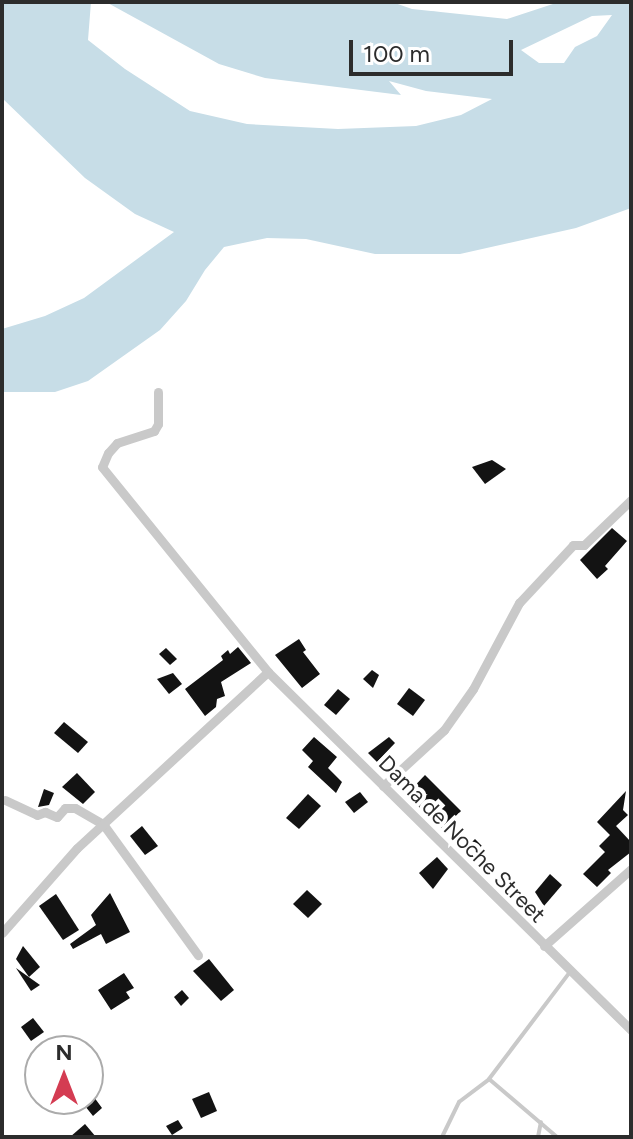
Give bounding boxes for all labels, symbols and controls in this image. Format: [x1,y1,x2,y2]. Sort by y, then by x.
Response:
scale bar [353,24,517,74]
text: 100 m [363,39,430,68]
street label: Dama de Noche Street [373,750,551,928]
north arrow [24,1035,104,1115]
text: N [55,1039,73,1066]

